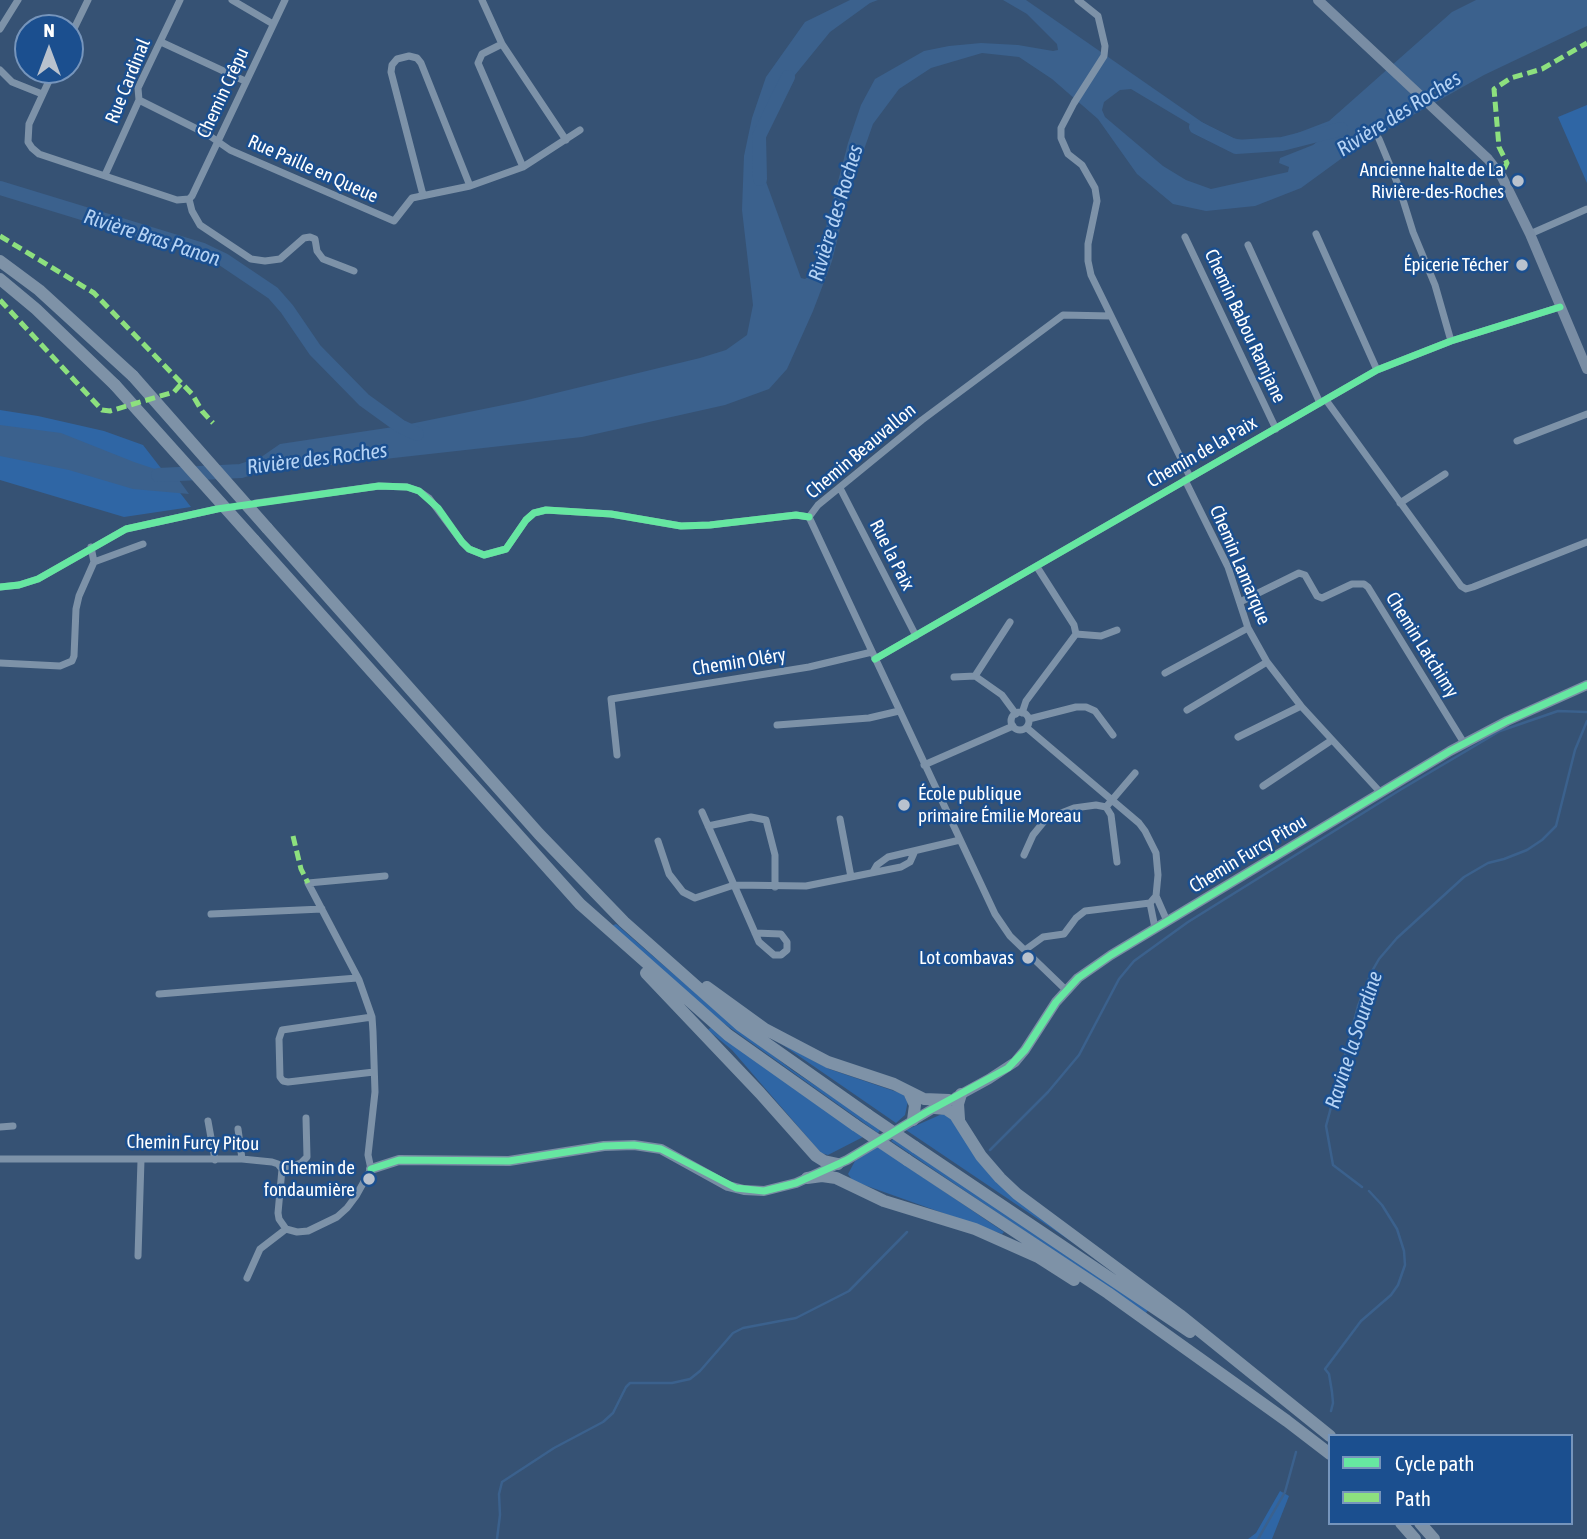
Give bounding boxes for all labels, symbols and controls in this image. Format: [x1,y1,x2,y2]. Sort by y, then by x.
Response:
north arrow [14,14,84,84]
text: N [43,19,55,41]
street label: Rue Cardinal [101,35,155,127]
street label: Chemin Crêpu [192,44,254,142]
water label: Rivière des Roches [1332,66,1466,162]
street label: Rue Paille en Queue [244,130,382,208]
water label: Rivière des Roches [803,142,869,284]
place label: Ancienne halte de La Rivière-des-Roches [1360,159,1504,203]
marker: Ancienne halte de La Rivière-des-Roches [1510,173,1526,189]
water label: Rivière Bras Panon [81,204,223,272]
street label: Chemin Babou Ramjane [1199,246,1291,406]
place label: Épicerie Técher [1403,254,1508,276]
marker: Épicerie Técher [1514,257,1530,273]
street label: Chemin Beauvallon [801,398,921,504]
street label: Chemin de la Paix [1143,411,1261,493]
water label: Rivière des Roches [245,438,389,480]
street label: Chemin Lamarque [1205,502,1275,628]
street label: Rue la Paix [865,516,919,594]
street label: Chemin Latchimy [1381,588,1463,702]
street label: Chemin Oléry [691,643,787,681]
place label: École publique primaire Émilie Moreau [918,783,1081,827]
marker: École publique primaire Émilie Moreau [896,797,912,813]
street label: Chemin Furcy Pitou [1185,810,1311,898]
place label: Lot combavas [919,947,1014,969]
marker: Lot combavas [1020,950,1036,966]
water label: Ravine la Sourdine [1320,968,1388,1112]
street label: Chemin Furcy Pitou [126,1130,260,1156]
place label: Chemin de fondaumière [264,1157,355,1201]
marker: Chemin de fondaumière [361,1171,377,1187]
legend [1328,1434,1573,1525]
text: Cycle path [1395,1451,1474,1475]
text: Path [1395,1486,1431,1510]

